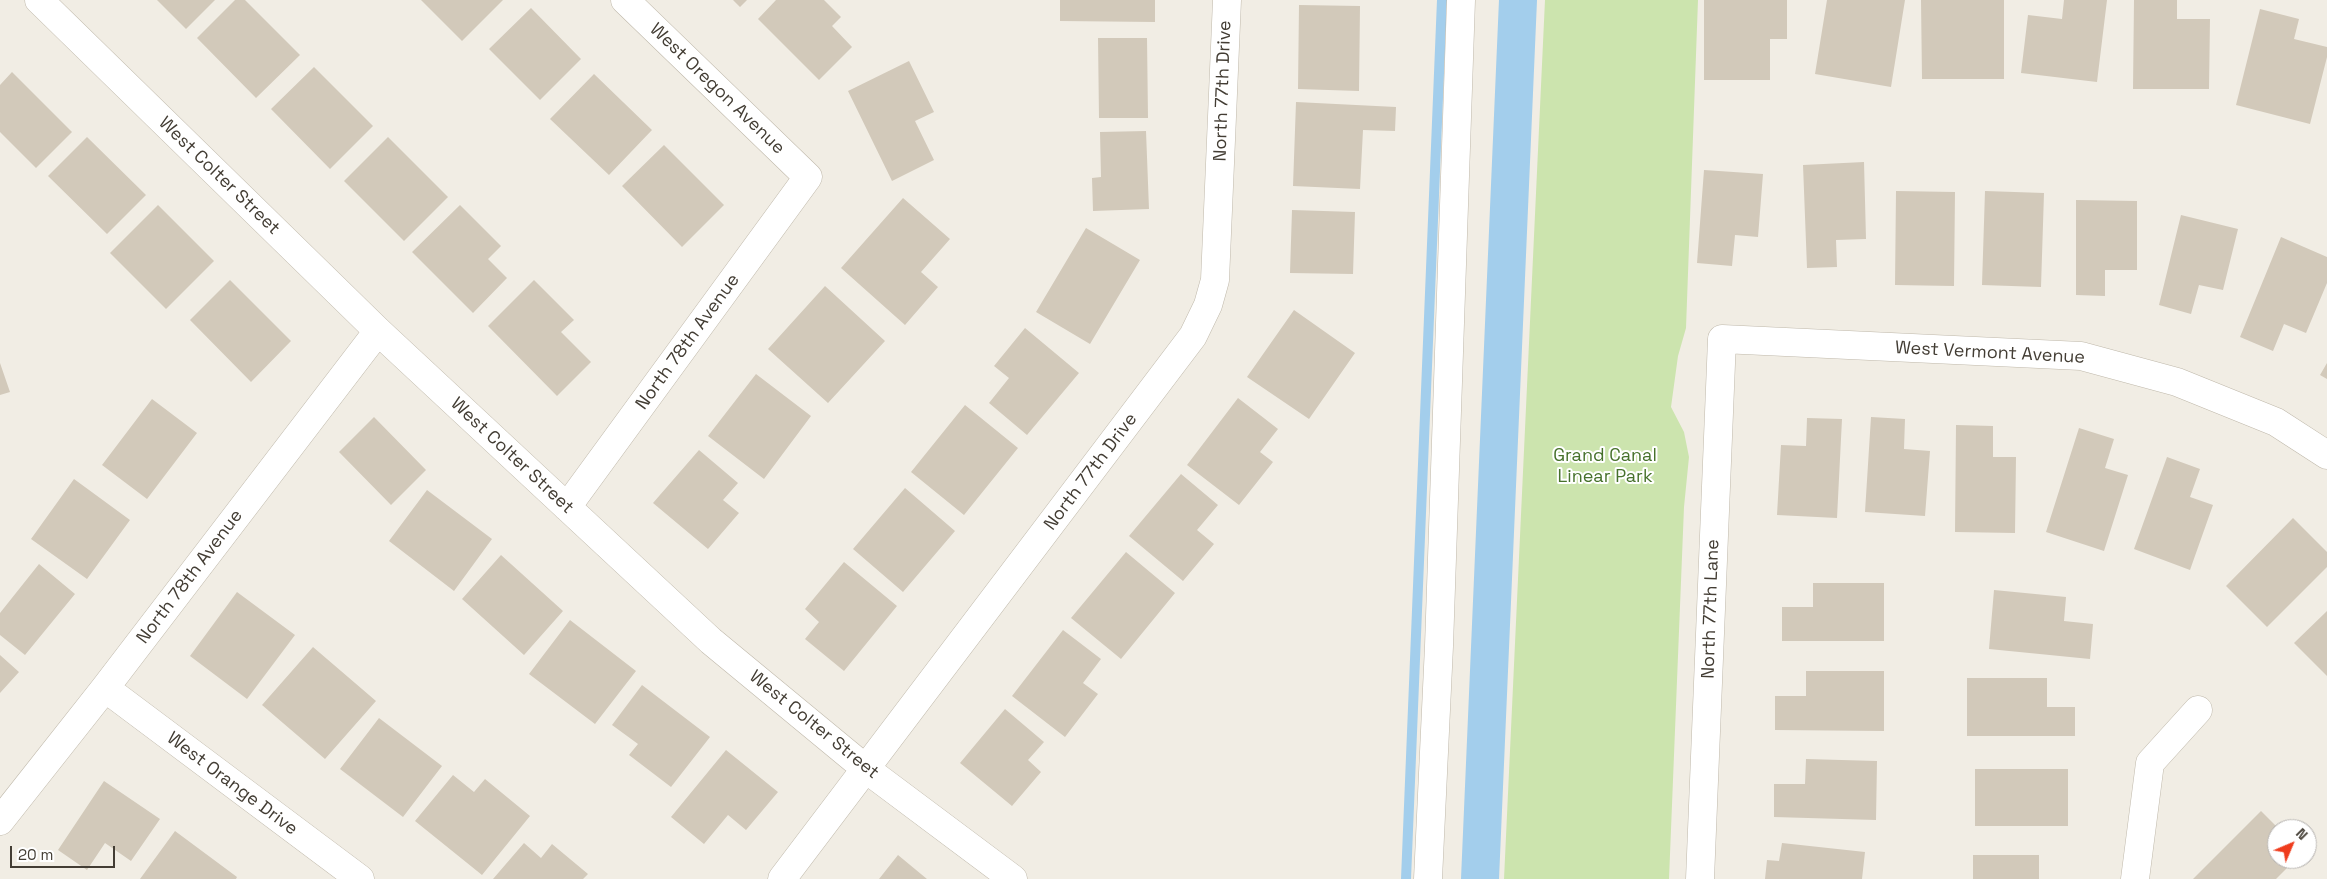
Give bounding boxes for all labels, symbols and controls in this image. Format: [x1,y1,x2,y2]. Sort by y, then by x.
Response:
street label: West Oregon Avenue [645,19,789,159]
street label: North 77th Drive [1210,20,1236,162]
street label: West Colter Street [154,112,284,240]
street label: North 78th Avenue [631,270,745,414]
street label: West Vermont Avenue [1895,337,2085,369]
street label: West Colter Street [446,393,578,519]
street label: North 77th Drive [1040,409,1142,535]
park label: Grand Canal Linear Park [1553,445,1657,488]
street label: North 78th Avenue [132,506,248,648]
street label: North 77th Lane [1698,539,1724,679]
street label: West Colter Street [745,666,883,784]
street label: West Orange Drive [162,728,302,840]
north arrow [2267,819,2317,869]
text: N [2292,824,2312,844]
scale bar [12,836,118,868]
text: 20 m [18,845,53,864]

